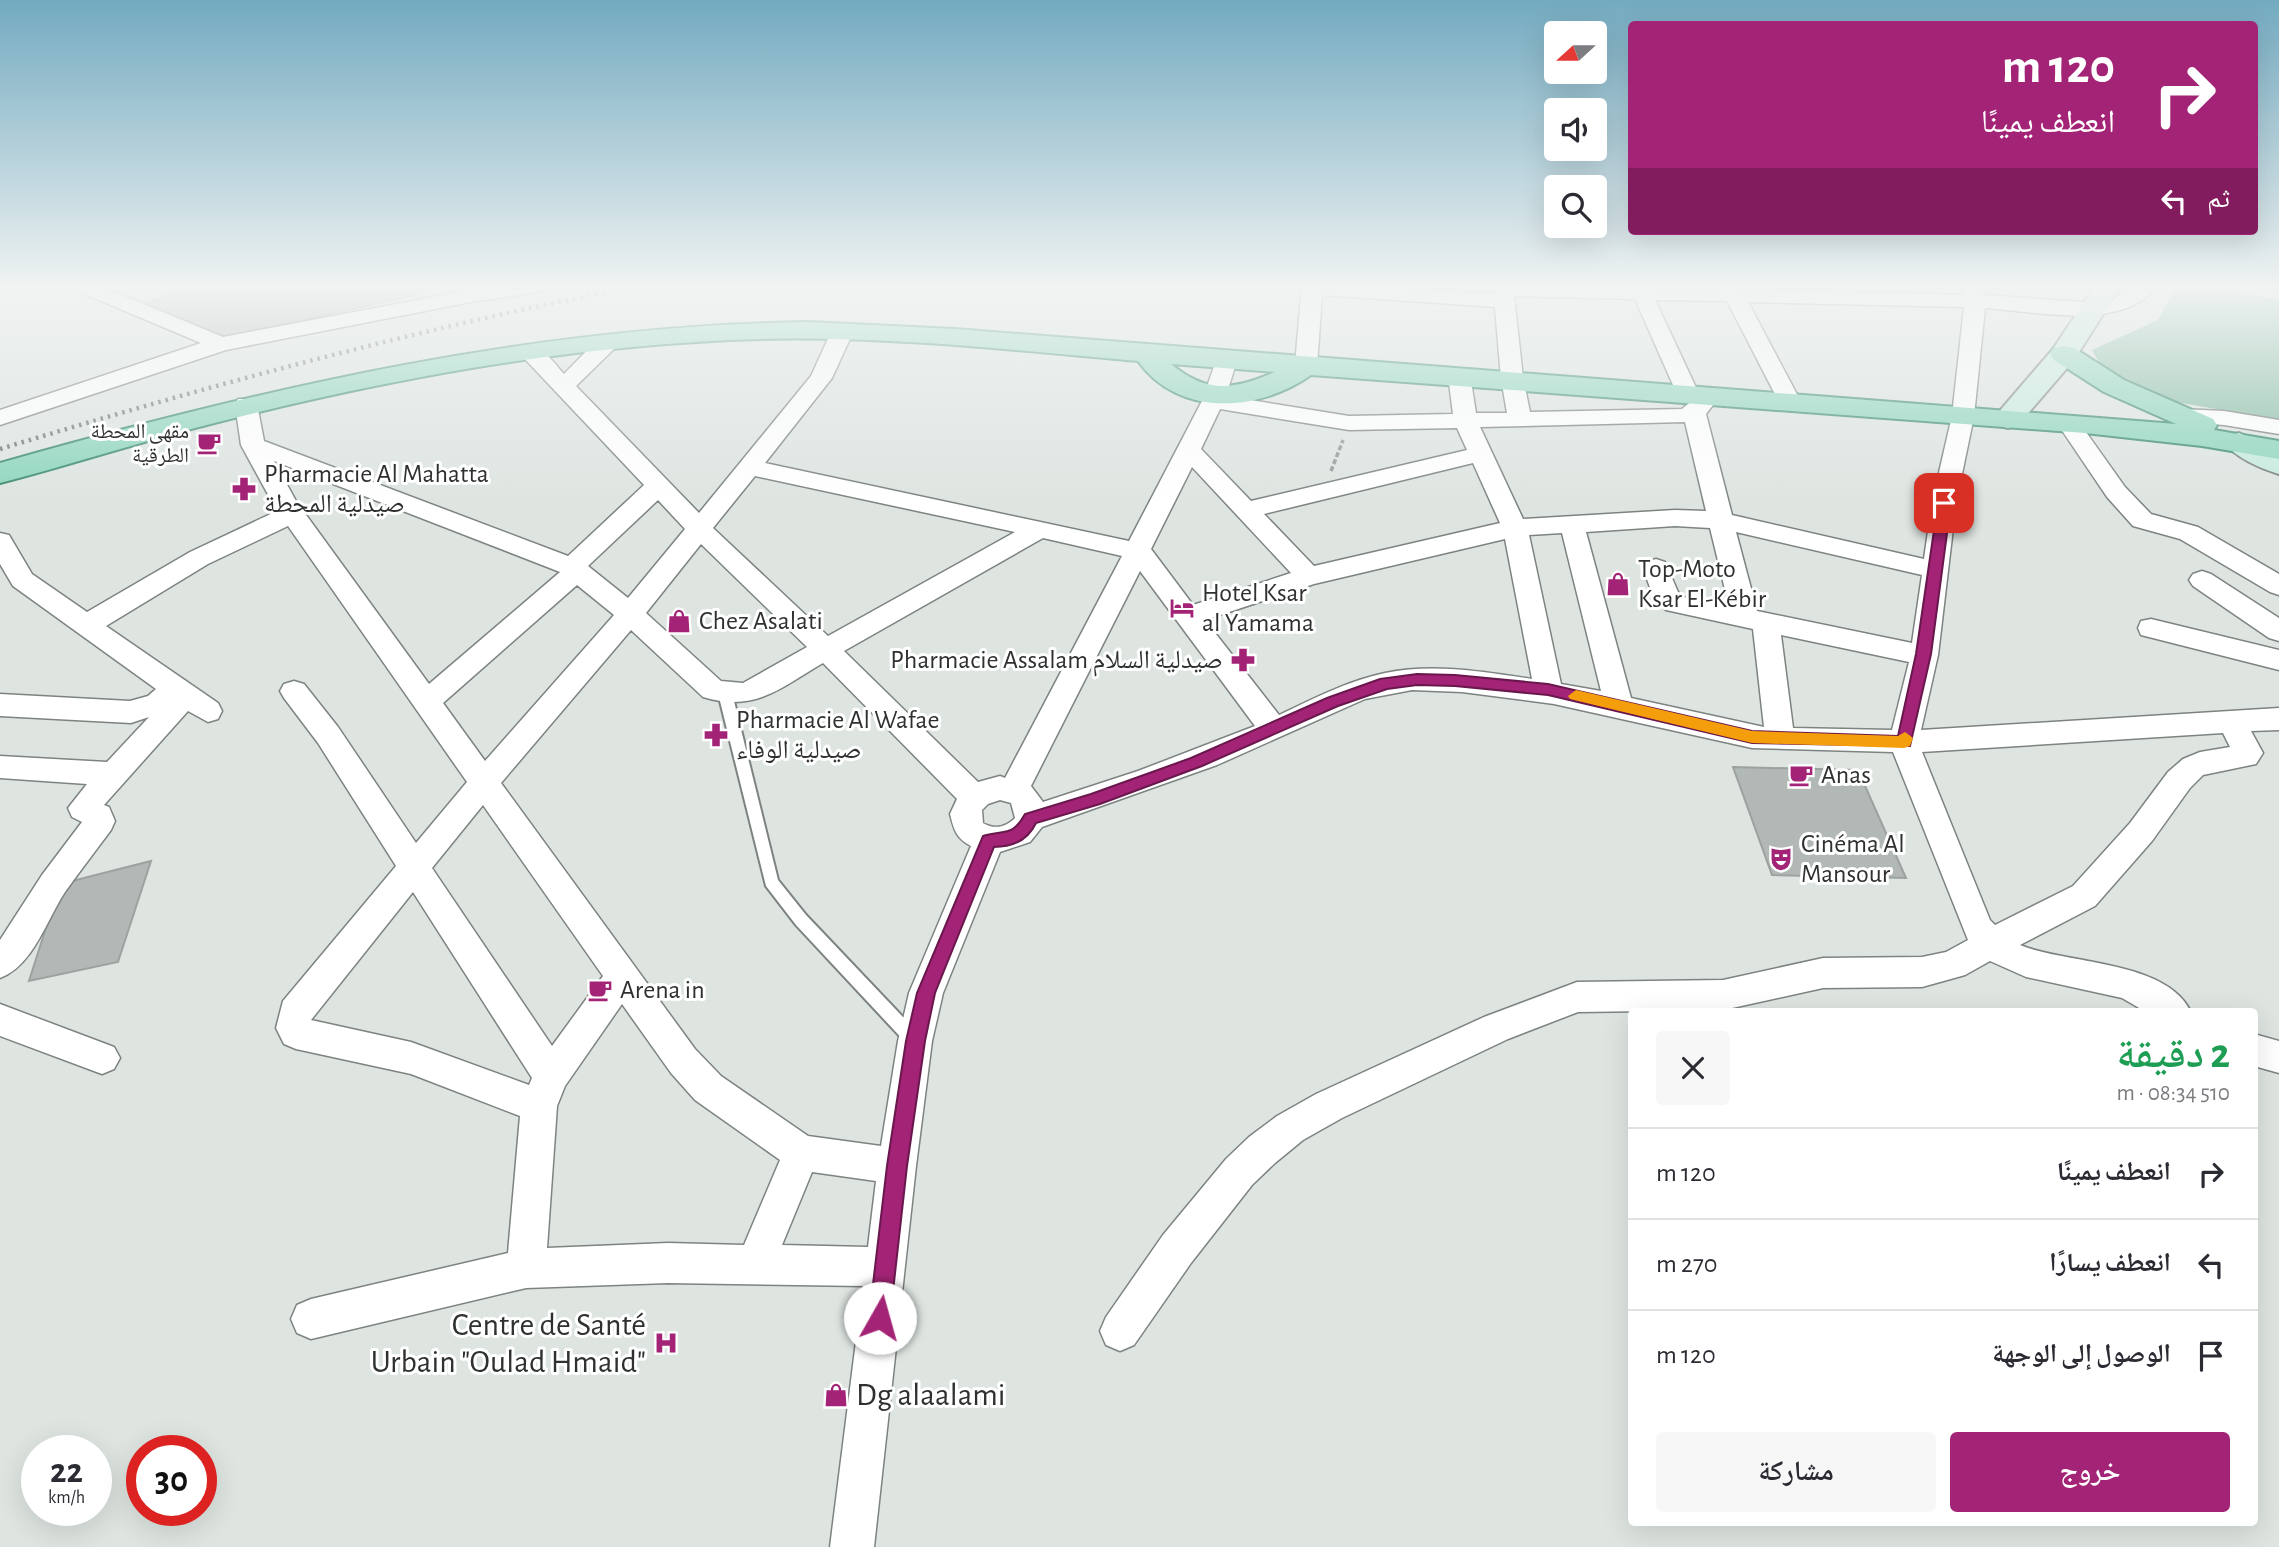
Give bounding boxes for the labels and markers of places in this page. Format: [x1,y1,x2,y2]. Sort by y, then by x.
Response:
place label: مقهى المحطة الطرقية [91,421,189,466]
cafe icon: مقهى المحطة الطرقية [195,429,223,457]
place label: Pharmacie Al Mahatta صيدلية المحطة [264,461,489,517]
pin [1914,473,1974,533]
pharmacy icon: Pharmacie Al Mahatta صيدلية المحطة [230,475,258,503]
place label: Top-Moto Ksar El-Kébir [1638,556,1767,612]
shop icon: Top-Moto Ksar El-Kébir [1604,570,1632,598]
place label: Hotel Ksar al Yamama [1202,580,1314,636]
hotel icon: Hotel Ksar al Yamama [1168,594,1196,622]
shop icon: Chez Asalati [665,607,693,635]
place label: Chez Asalati [699,608,823,634]
pharmacy icon: Pharmacie Assalam صيدلية السلام [1229,646,1257,674]
place label: Pharmacie Assalam صيدلية السلام [890,647,1223,677]
place label: Pharmacie Al Wafae صيدلية الوفاء [736,707,939,764]
pharmacy icon: Pharmacie Al Wafae صيدلية الوفاء [702,721,730,749]
cafe icon: Anas [1787,761,1815,789]
place label: Anas [1821,762,1871,788]
place label: Cinéma Al Mansour [1801,831,1905,887]
theatre icon: Cinéma Al Mansour [1767,845,1795,873]
cafe icon: Arena in [586,976,614,1004]
place label: Arena in [620,977,705,1003]
place label: Centre de Santé Urbain "Oulad Hmaid" [371,1309,646,1378]
hospital icon: Centre de Santé Urbain "Oulad Hmaid" [652,1329,680,1357]
place label: Dg alaalami [856,1379,1006,1411]
shop icon: Dg alaalami [822,1381,850,1409]

